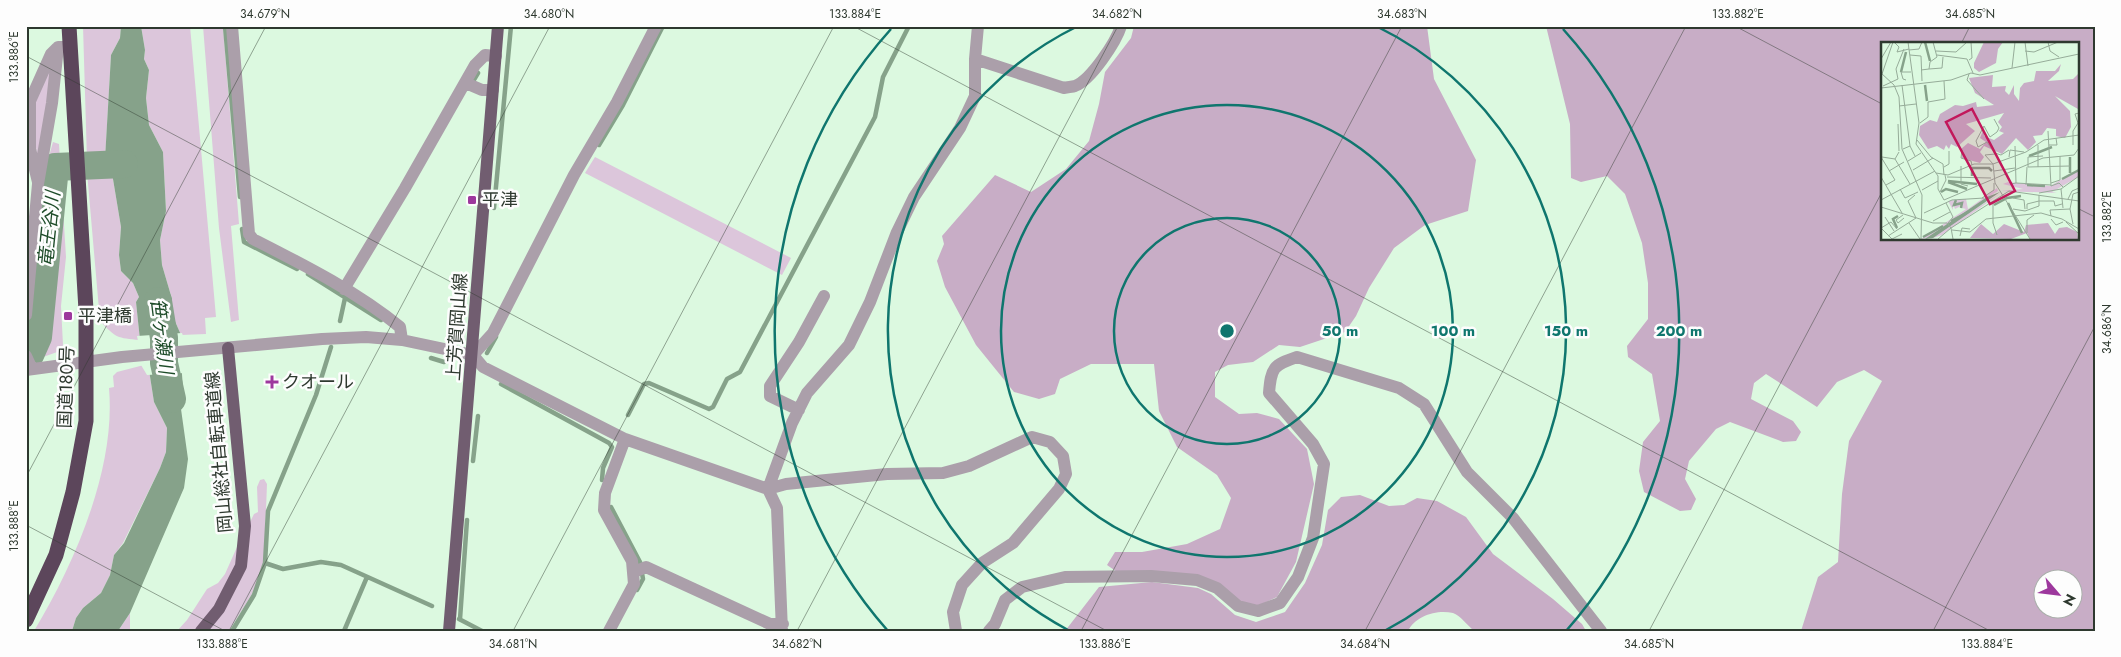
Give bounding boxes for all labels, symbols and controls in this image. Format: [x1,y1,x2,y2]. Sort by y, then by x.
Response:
text: 34.679°N [240,5,290,23]
text: 34.680°N [524,5,574,23]
text: 133.884°E [829,5,881,23]
text: 34.682°N [1092,5,1142,23]
text: 34.683°N [1377,5,1427,23]
text: 133.882°E [1712,5,1764,23]
text: 34.685°N [1945,5,1995,23]
text: 133.886°E [5,31,23,83]
inset map [1881,42,2078,240]
place label: 平津 [482,187,518,213]
water label: 竜王谷川 [32,188,67,268]
text: 133.882°E [2098,191,2116,243]
marker: 平津 [466,194,478,206]
street label: 上芳賀岡山線 [440,272,474,382]
water label: 笹ヶ瀬川 [144,297,180,377]
place label: 平津橋 [78,303,132,329]
text: 34.686°N [2098,304,2116,354]
marker: 平津橋 [62,310,74,322]
text: 50 m [1322,320,1358,342]
text: 100 m [1431,320,1475,342]
text: 150 m [1544,320,1588,342]
text: 200 m [1656,320,1702,342]
centre of rings [1218,322,1236,340]
street label: 国道180号 [52,345,80,429]
place label: クオール [282,369,354,395]
street label: 岡山総社自転車道線 [199,370,239,534]
marker: クオール [266,376,278,388]
text: 133.888°E [5,500,23,552]
north arrow [2034,570,2084,620]
text: N [2058,590,2081,610]
text: 133.888°E [196,635,248,653]
text: 34.681°N [489,635,537,653]
text: 34.682°N [772,635,822,653]
text: 133.886°E [1079,635,1131,653]
text: 34.684°N [1340,635,1390,653]
text: 34.685°N [1624,635,1674,653]
text: 133.884°E [1961,635,2013,653]

